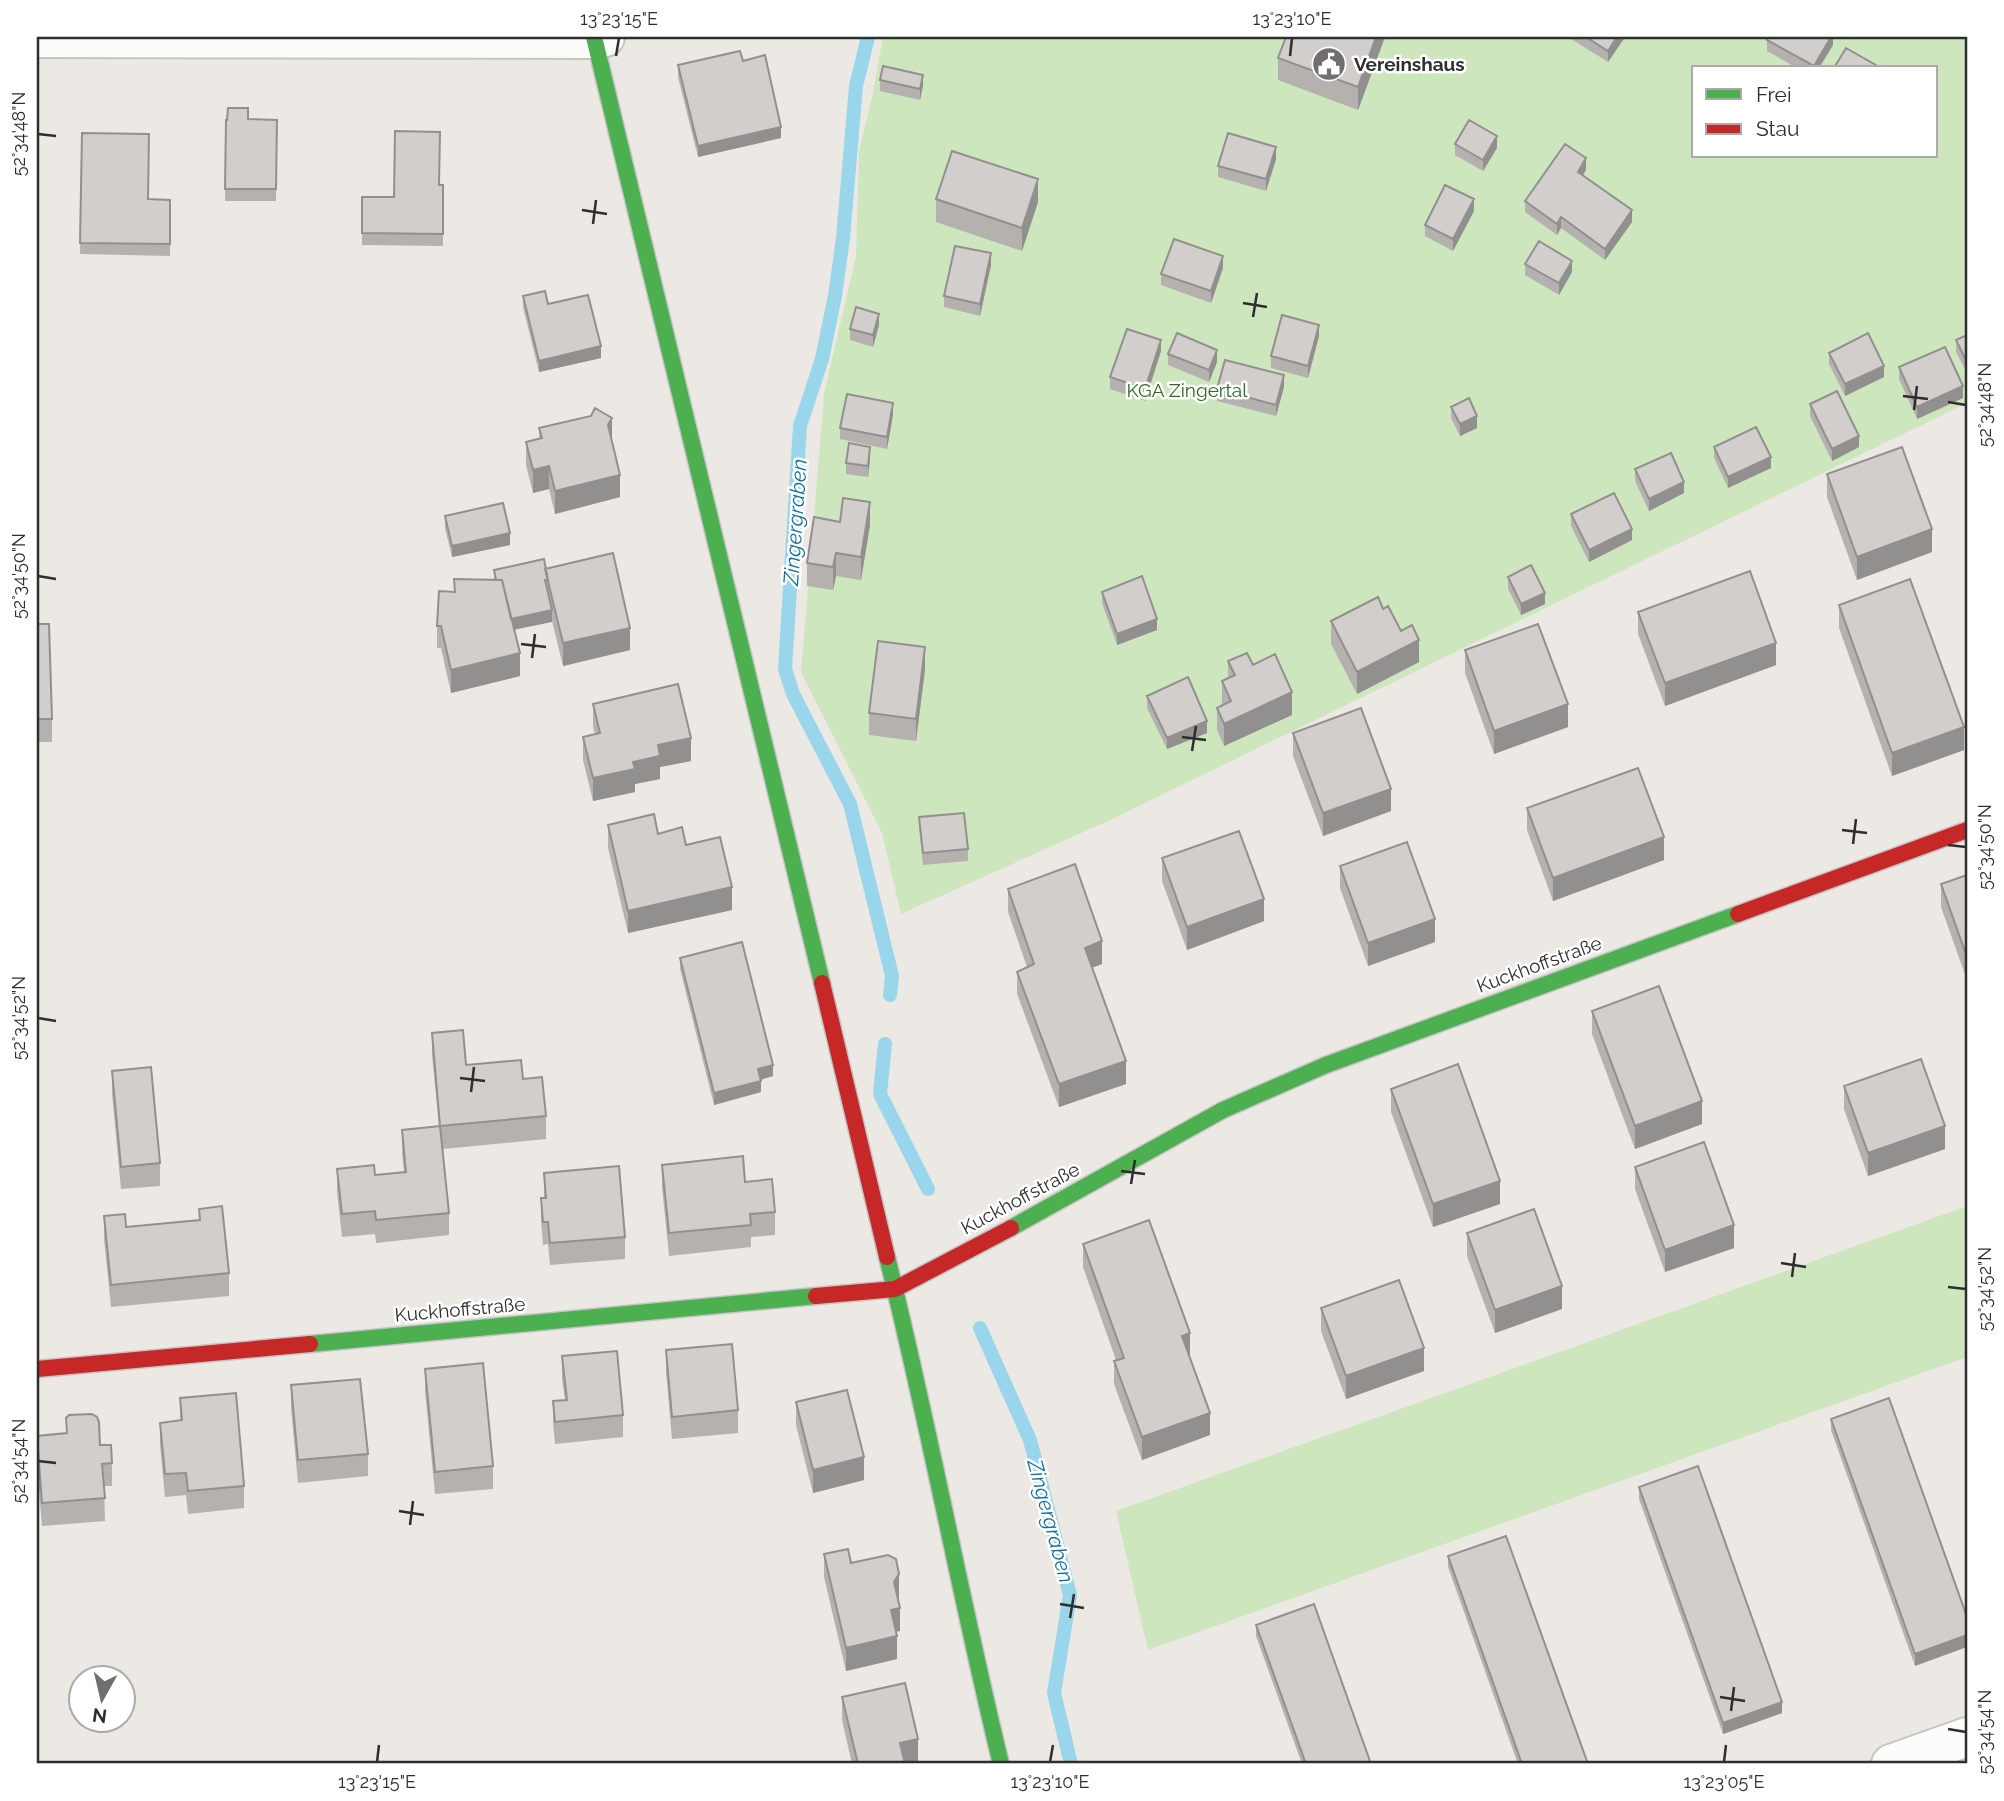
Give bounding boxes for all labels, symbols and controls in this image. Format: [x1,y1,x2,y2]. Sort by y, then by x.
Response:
text: 13°23'15"E [580,8,658,29]
text: 13°23'10"E [1253,8,1331,29]
public building icon: Vereinshaus [1310,45,1348,83]
place label: Vereinshaus [1354,53,1465,75]
legend [1692,66,1938,158]
text: Frei [1756,82,1792,107]
text: 52°34'48"N [8,92,29,176]
text: Stau [1756,116,1800,141]
text: 52°34'48"N [1974,363,1995,447]
park label: KGA Zingertal [1127,379,1248,401]
water label: Zingergraben [778,458,812,587]
text: 52°34'50"N [8,533,29,619]
text: 52°34'50"N [1974,804,1995,890]
street label: Kuckhoffstraße [1474,931,1604,997]
text: 52°34'52"N [8,976,29,1060]
street label: Kuckhoffstraße [957,1158,1083,1238]
text: 52°34'52"N [1974,1247,1995,1331]
street label: Kuckhoffstraße [394,1292,526,1326]
text: 52°34'54"N [8,1419,29,1503]
water label: Zingergraben [1022,1456,1079,1585]
north arrow [66,1664,136,1734]
text: 52°34'54"N [1974,1690,1995,1774]
text: N [91,1704,108,1728]
text: 13°23'15"E [338,1771,416,1792]
text: 13°23'10"E [1011,1771,1089,1792]
text: 13°23'05"E [1683,1771,1765,1792]

